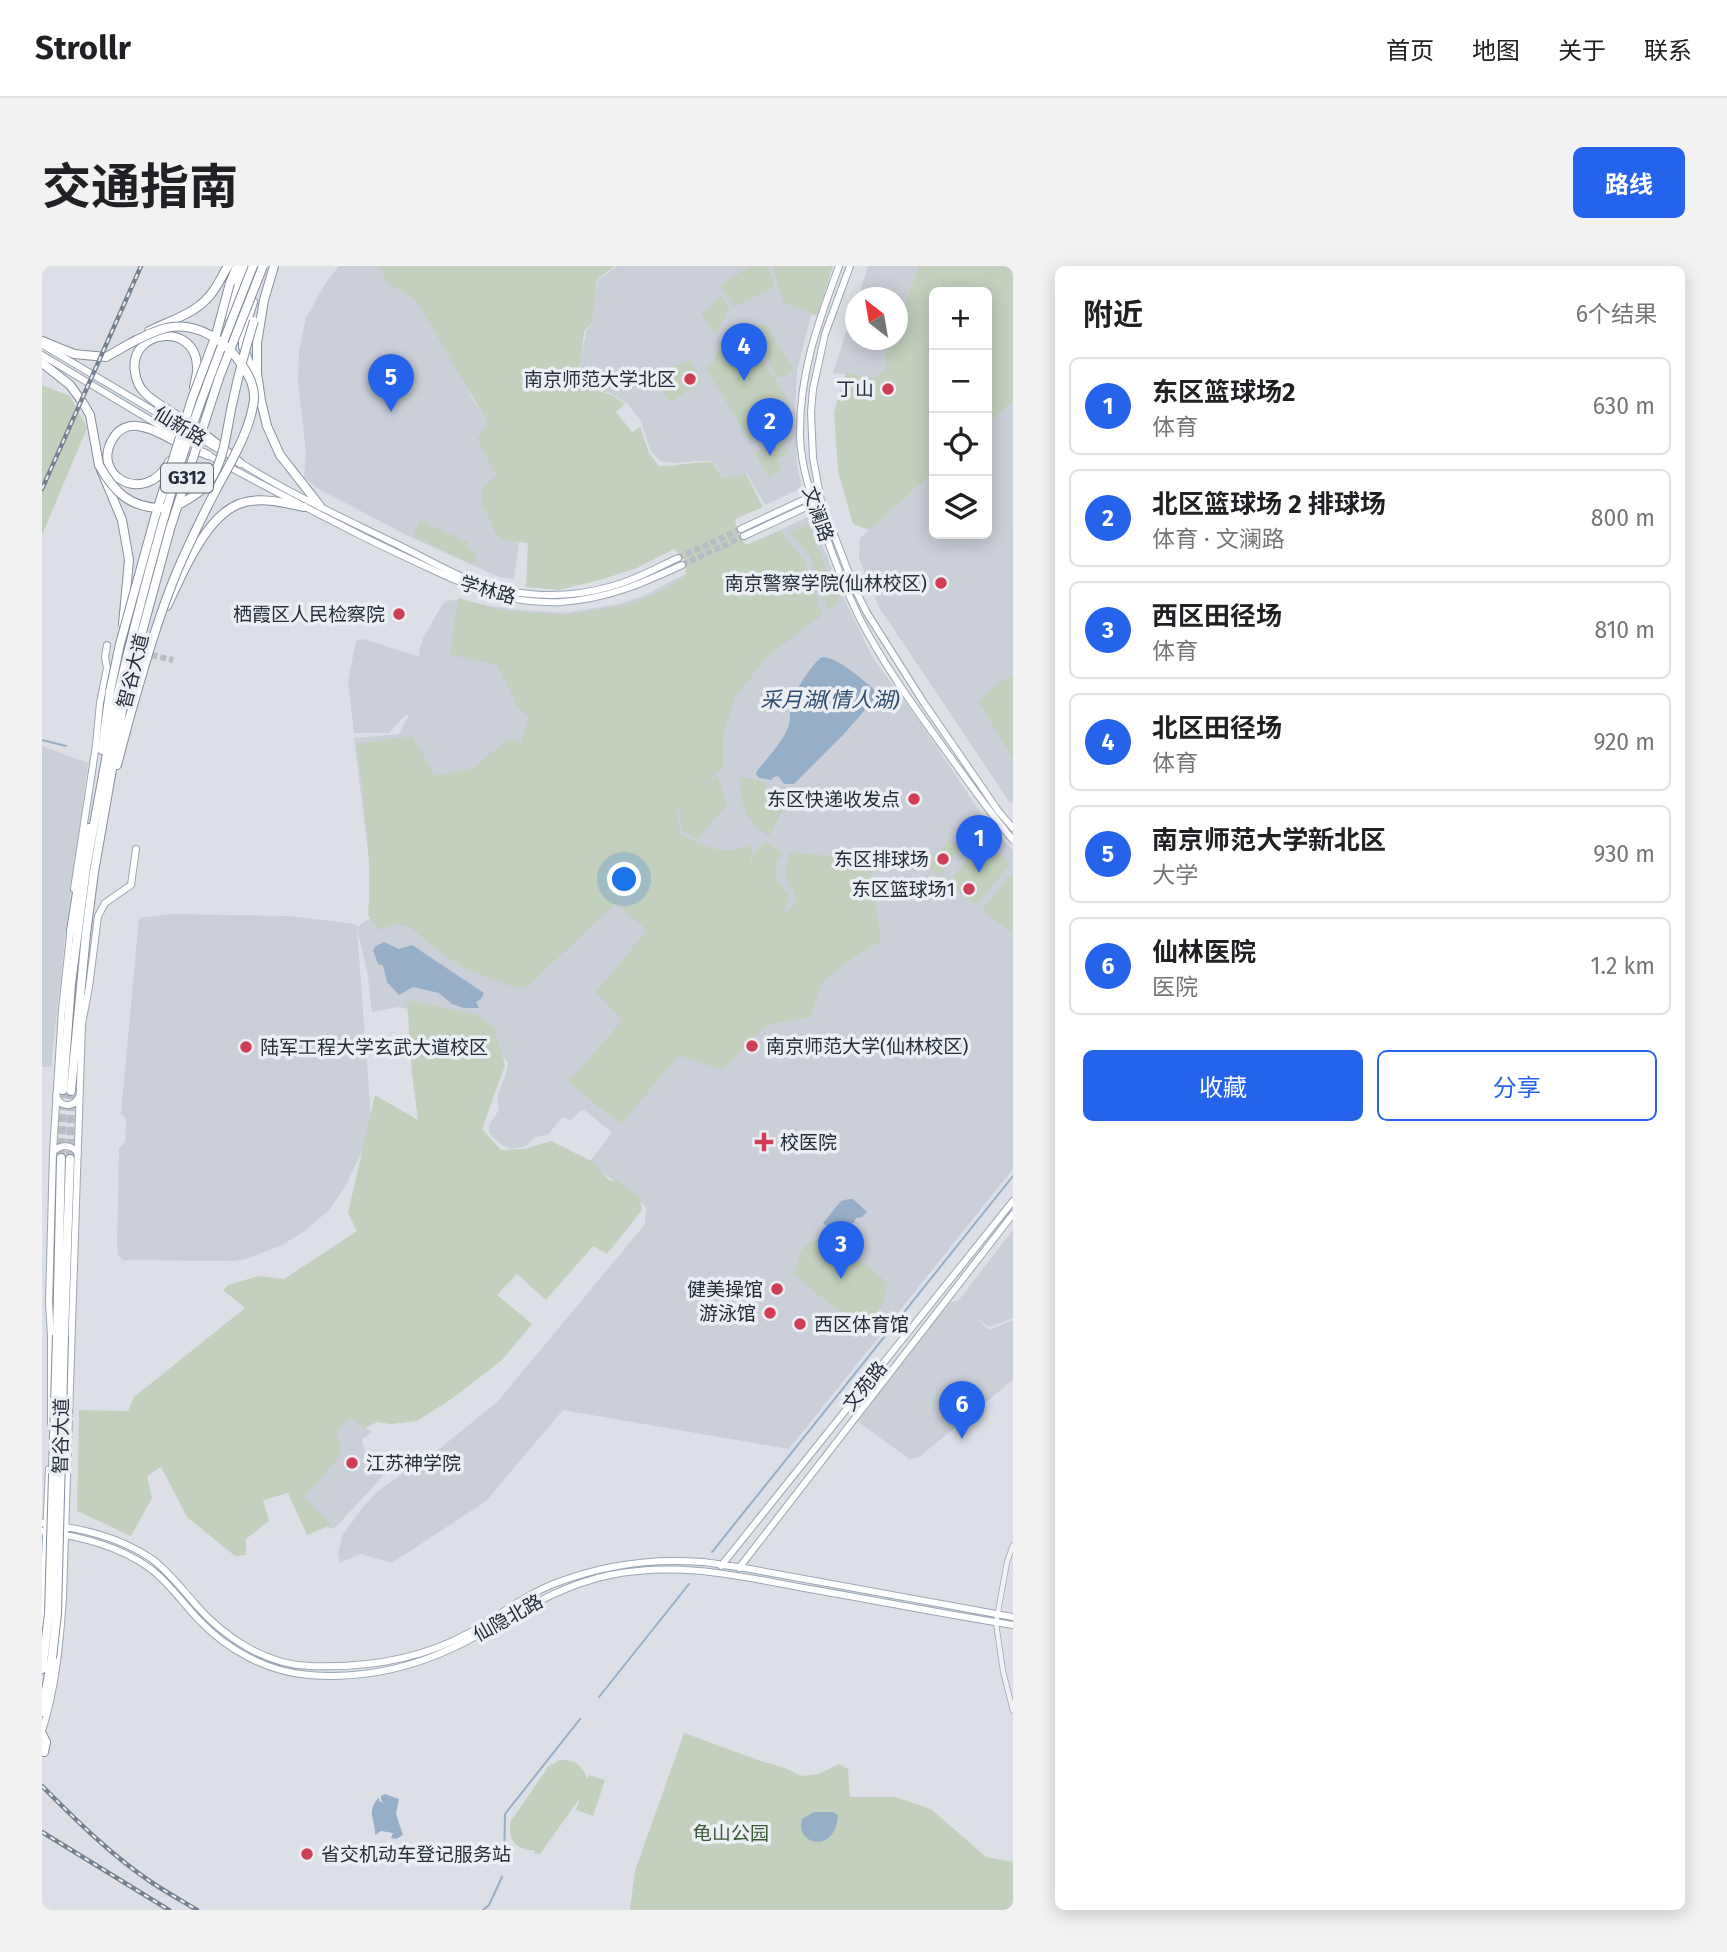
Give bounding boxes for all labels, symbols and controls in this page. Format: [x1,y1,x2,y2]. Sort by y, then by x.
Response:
text: Strollr [35,28,131,68]
text: 首页 [1386,37,1434,65]
text: 地图 [1472,37,1520,65]
text: 关于 [1558,37,1606,65]
text: 联系 [1644,37,1692,65]
button: 路线 [1573,147,1685,218]
text: 交通指南 [42,158,238,217]
north arrow [845,287,908,350]
map controls [929,287,992,539]
button: + [929,287,992,350]
text: 附近 [1083,297,1143,333]
text: 6个结果 [1576,300,1657,328]
pin: 4 [721,323,767,381]
button: − [929,350,992,413]
pin: 5 [368,354,414,412]
place label: 南京师范大学北区 [524,368,676,391]
marker: 南京师范大学北区 [682,371,698,387]
text: 东区篮球场2 [1152,377,1295,408]
place label: 丁山 [836,378,874,401]
marker: 丁山 [880,381,896,397]
text: 1 [1103,392,1113,420]
text: 630 m [1593,392,1655,420]
pin: 2 [747,398,793,456]
street label: 仙新路 [150,401,210,451]
button: locate [929,413,992,476]
text: 体育 [1152,413,1198,441]
road number: G312 [161,463,213,492]
button: layers [929,476,992,539]
street label: 文澜路 [798,483,838,545]
text: 北区篮球场 2 排球场 [1152,489,1386,520]
text: 2 [1102,504,1114,532]
text: 800 m [1591,504,1655,532]
text: 体育 · 文澜路 [1152,525,1285,553]
street label: 学林路 [457,571,519,609]
place label: 南京警察学院(仙林校区) [725,572,927,595]
marker: 南京警察学院(仙林校区) [933,575,949,591]
text: 西区田径场 [1152,601,1282,632]
place label: 栖霞区人民检察院 [233,603,385,626]
marker: 栖霞区人民检察院 [391,606,407,622]
text: 3 [1102,616,1114,644]
text: 810 m [1594,616,1655,644]
street label: 智谷大道 [113,631,153,711]
text: 体育 [1152,637,1198,665]
water label: 采月湖(情人湖) [760,687,900,713]
text: 北区田径场 [1152,713,1282,744]
text: 4 [1102,728,1115,756]
text: 920 m [1593,728,1655,756]
text: 体育 [1152,749,1198,777]
place label: 东区快递收发点 [767,788,900,811]
marker: 东区快递收发点 [906,791,922,807]
pin: 1 [956,815,1002,873]
text: 南京师范大学新北区 [1152,825,1386,856]
text: 5 [1102,840,1114,868]
text: 930 m [1593,840,1655,868]
place label: 东区排球场 [834,848,929,871]
marker: 东区排球场 [935,851,951,867]
text: 大学 [1152,861,1198,889]
your location [607,862,641,896]
place label: 东区篮球场1 [852,878,955,901]
marker: 东区篮球场1 [961,881,977,897]
text: 仙林医院 [1152,937,1256,968]
text: 6 [1102,952,1114,980]
text: 1.2 km [1591,952,1655,980]
text: 医院 [1152,973,1198,1001]
place label: 南京师范大学(仙林校区) [766,1035,968,1058]
place label: 陆军工程大学玄武大道校区 [260,1036,488,1059]
marker: 南京师范大学(仙林校区) [744,1038,760,1054]
marker: 陆军工程大学玄武大道校区 [238,1039,254,1055]
button: 收藏 [1083,1050,1363,1121]
button: 分享 [1377,1050,1657,1121]
place label: 校医院 [780,1131,837,1154]
marker: 校医院 [754,1132,774,1152]
pin: 3 [818,1221,864,1279]
place label: 健美操馆 [687,1278,763,1301]
marker: 健美操馆 [769,1281,785,1297]
place label: 游泳馆 [699,1302,756,1325]
marker: 游泳馆 [762,1305,778,1321]
place label: 西区体育馆 [814,1313,909,1336]
marker: 西区体育馆 [792,1316,808,1332]
street label: 文苑路 [838,1357,892,1415]
pin: 6 [939,1381,985,1439]
street label: 智谷大道 [49,1398,73,1474]
place label: 江苏神学院 [366,1452,461,1475]
marker: 江苏神学院 [344,1455,360,1471]
street label: 仙隐北路 [469,1590,547,1646]
park label: 龟山公园 [693,1822,769,1845]
place label: 省交机动车登记服务站 [321,1843,511,1866]
marker: 省交机动车登记服务站 [299,1846,315,1862]

